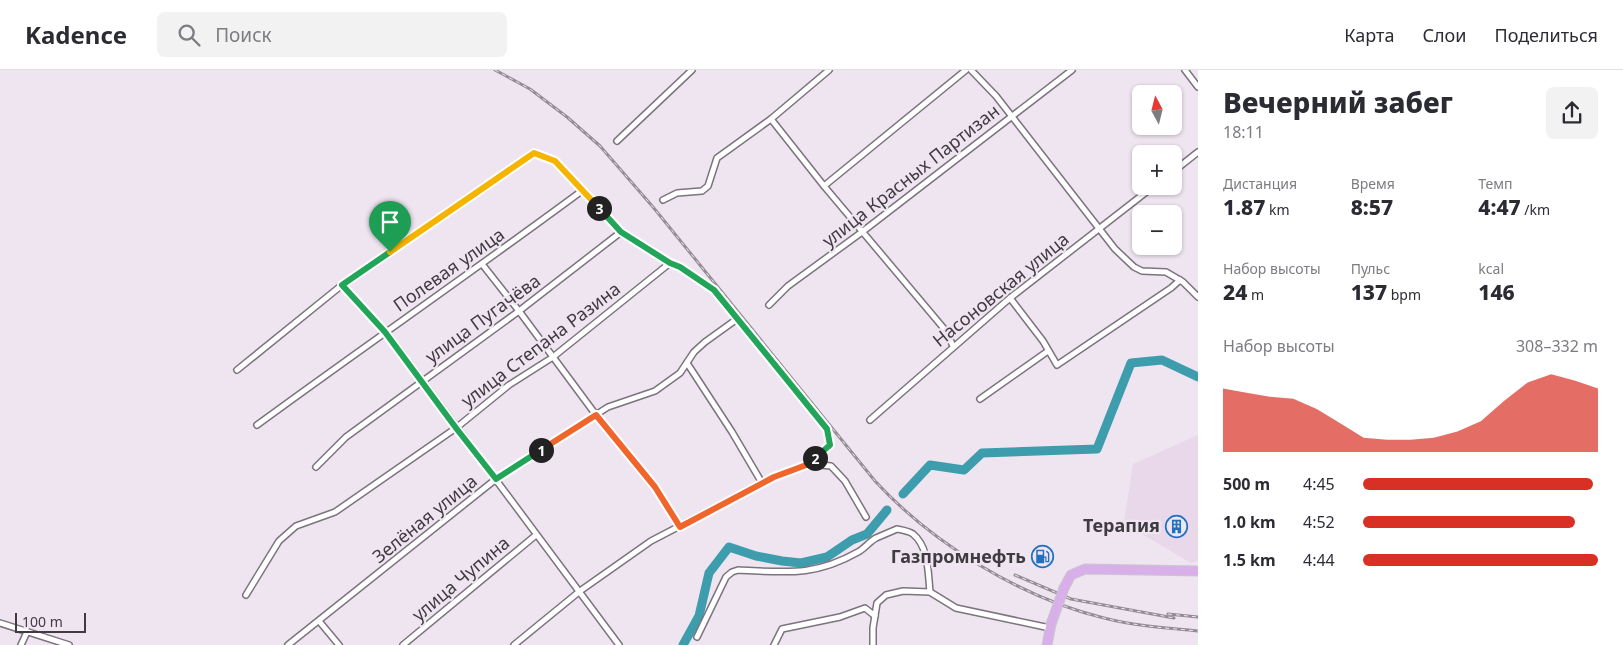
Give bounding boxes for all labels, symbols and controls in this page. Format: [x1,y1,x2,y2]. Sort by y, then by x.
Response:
search box [157,12,507,57]
text: Kadence [25,18,127,51]
icon: search [175,21,203,49]
text: Поиск [215,22,272,48]
text: Карта [1344,23,1394,47]
text: Слои [1422,23,1466,47]
text: Поделиться [1494,23,1598,47]
text: Вечерний забег [1223,83,1453,121]
north arrow [1132,85,1182,135]
map controls [1132,85,1182,255]
button: share [1546,87,1598,139]
street label: улица Красных Партизан [817,98,1004,252]
text: 18:11 [1223,121,1264,143]
button: + [1132,145,1182,195]
text: Дистанция [1223,174,1297,193]
text: Время [1351,174,1395,193]
text: Темп [1478,174,1513,193]
text: 1.87 [1223,193,1265,221]
text: 8:57 [1351,193,1393,221]
text: 4:47 [1478,193,1521,221]
pin: 3 [586,196,612,220]
text: 3 [595,199,604,218]
text: km [1265,200,1290,219]
text: /km [1521,200,1550,219]
pin [369,201,411,252]
button: − [1132,205,1182,255]
icon: arrive [376,208,404,236]
street label: Полевая улица [388,222,509,316]
street label: Насоновская улица [927,227,1074,352]
text: Набор высоты [1223,259,1321,278]
text: Пульс [1351,259,1390,278]
text: kcal [1478,259,1504,278]
street label: улица Пугачёва [420,268,545,368]
street label: улица Степана Разина [456,276,625,412]
text: 24 [1223,278,1247,306]
text: 137 [1351,278,1387,306]
text: 146 [1478,278,1515,306]
text: m [1247,285,1264,304]
text: bpm [1387,285,1421,304]
text: Набор высоты [1223,335,1335,357]
text: 308–332 m [1516,335,1598,357]
pin: 1 [528,438,554,462]
text: 1 [537,441,546,460]
pin: 2 [802,446,828,470]
text: 2 [811,449,820,468]
street label: Зелёная улица [367,469,482,568]
text: 500 m [1223,473,1270,495]
text: 4:45 [1303,473,1335,495]
text: 1.0 km [1223,511,1275,533]
text: 4:52 [1303,511,1335,533]
place label: Терапия [1083,513,1160,537]
building icon: Терапия [1164,514,1188,538]
street label: улица Чупина [407,530,514,626]
place label: Газпромнефть [891,544,1026,568]
fuel station icon: Газпромнефть [1030,545,1054,569]
text: 1.5 km [1223,549,1275,571]
text: 4:44 [1303,549,1335,571]
scale bar [15,610,86,633]
text: 100 m [22,612,63,631]

